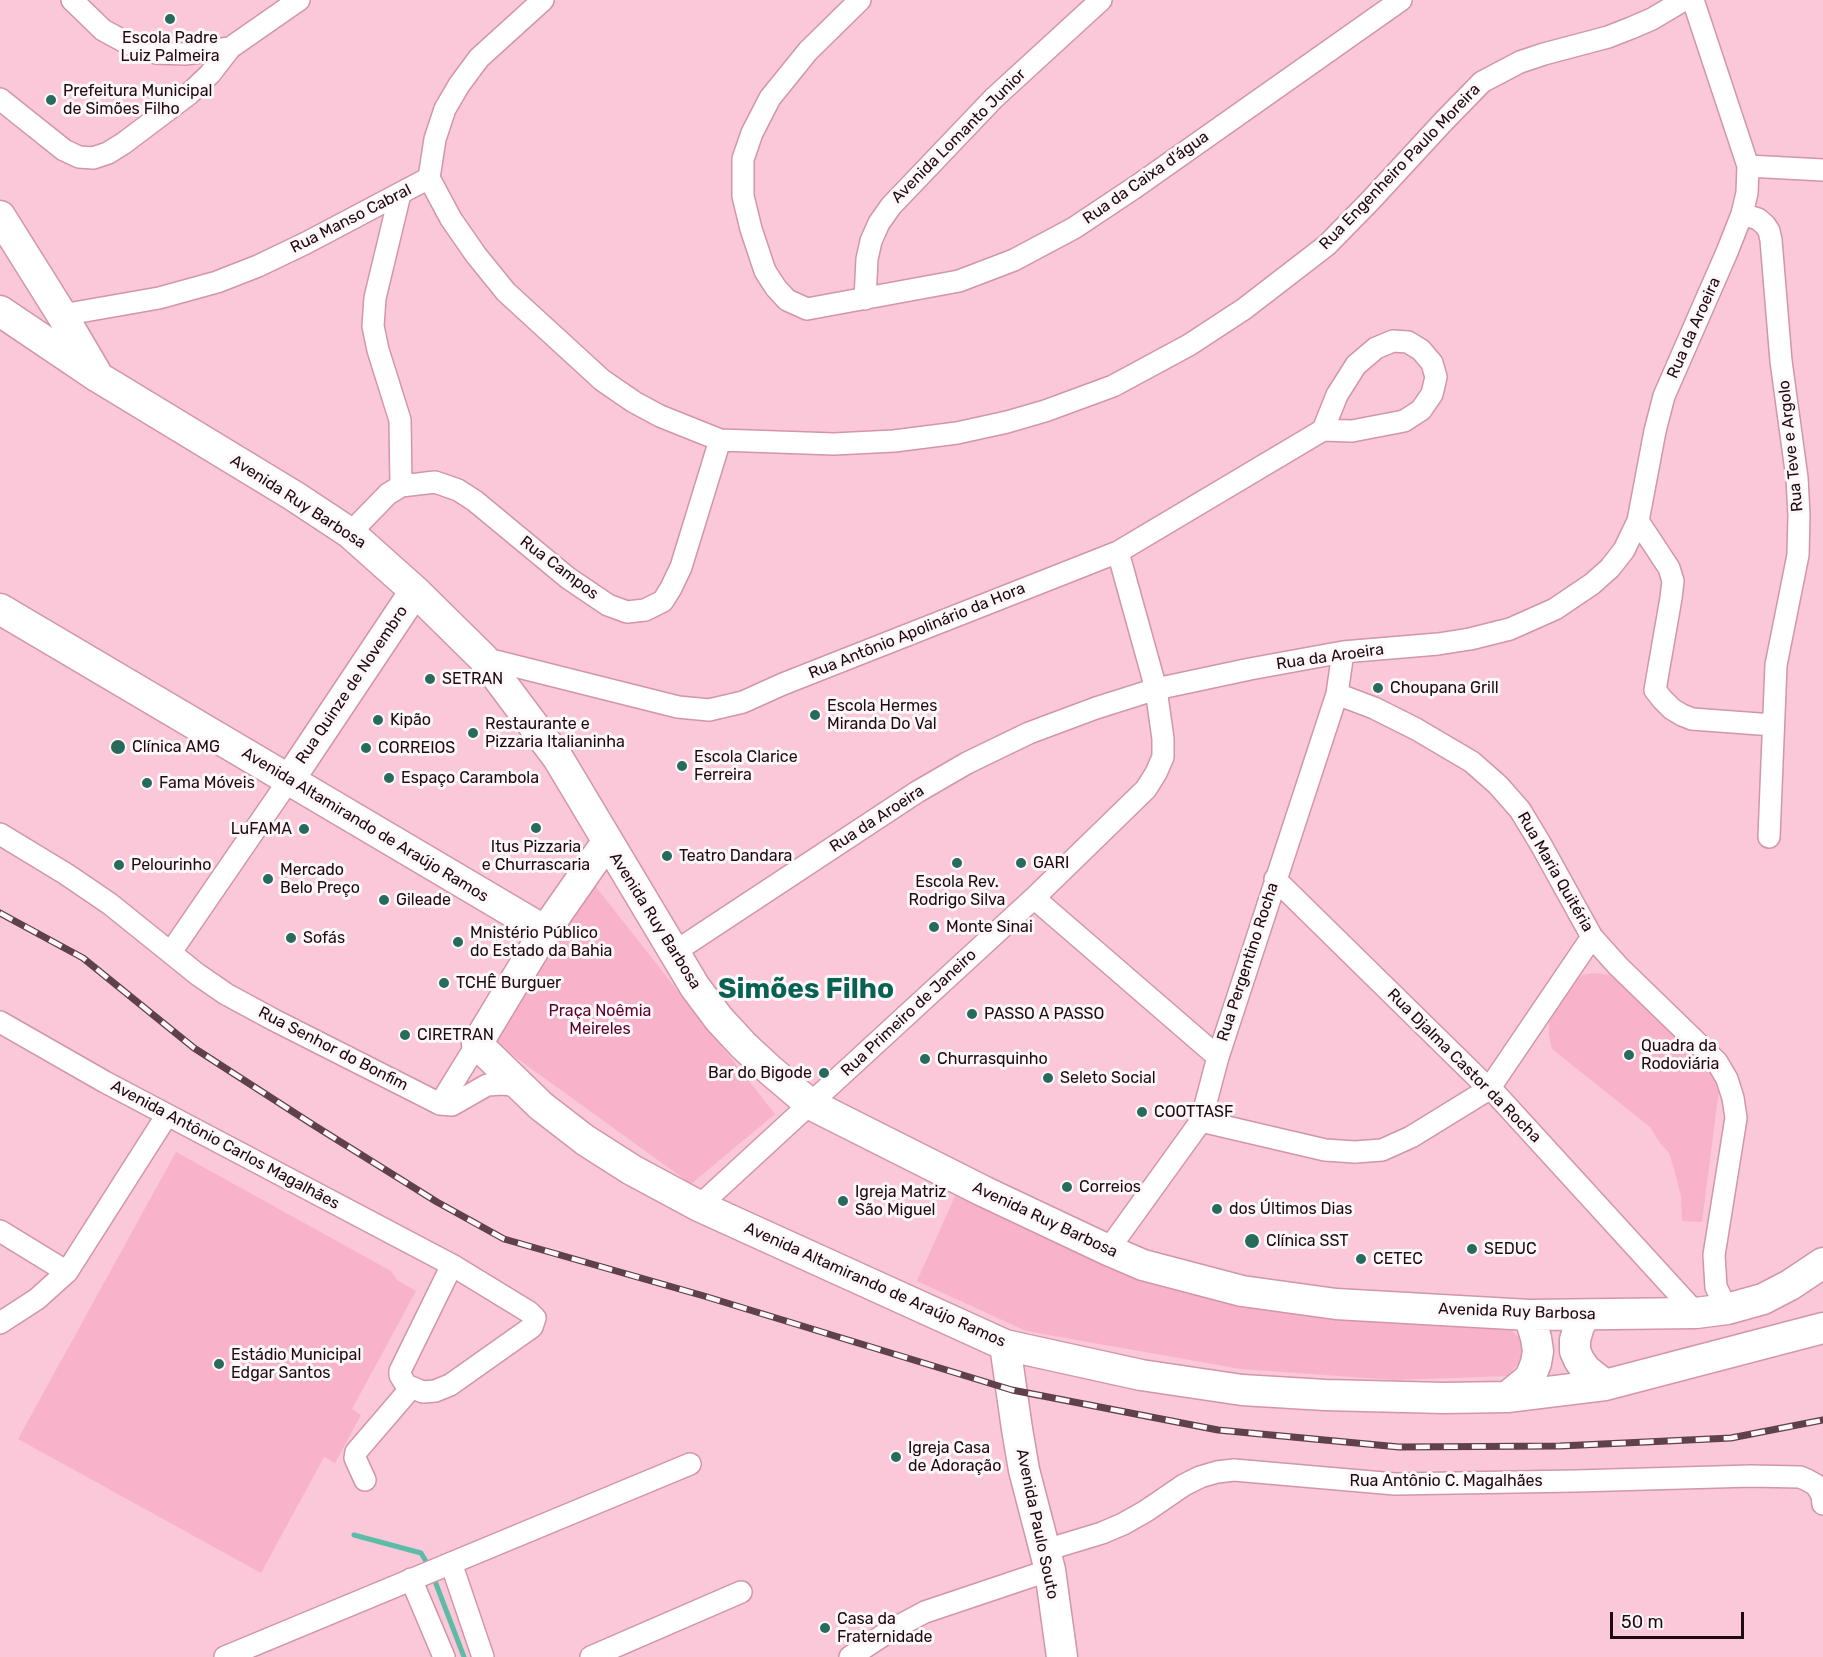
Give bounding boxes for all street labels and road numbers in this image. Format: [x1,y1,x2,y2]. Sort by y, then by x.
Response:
street label: Avenida Lomanto Junior [888,65,1030,207]
street label: Rua Engenheiro Paulo Moreira [1316,80,1484,254]
street label: Rua da Caixa d'água [1079,127,1213,229]
street label: Rua Manso Cabral [287,180,415,258]
street label: Rua da Aroeira [1663,275,1725,381]
street label: Rua Teve e Argolo [1775,379,1807,513]
street label: Avenida Ruy Barbosa [227,451,369,553]
street label: Rua Campos [516,532,602,604]
street label: Rua Antônio Apolinário da Hora [806,579,1028,683]
street label: Rua Quinze de Novembro [292,602,412,768]
street label: Rua da Aroeira [1275,640,1385,674]
street label: Avenida Altamirando de Araújo Ramos [238,744,492,906]
street label: Rua da Aroeira [826,781,928,857]
street label: Rua Maria Quitéria [1513,809,1597,935]
street label: Avenida Ruy Barbosa [605,849,705,993]
street label: Rua Pergentino Rocha [1213,880,1283,1044]
street label: Rua Primeiro de Janeiro [837,945,981,1081]
street label: Rua Djalma Castor da Rocha [1383,985,1545,1147]
street label: Rua Senhor do Bonfim [255,1003,411,1095]
street label: Avenida Antônio Carlos Magalhães [107,1076,343,1214]
street label: Avenida Ruy Barbosa [969,1178,1121,1262]
street label: Avenida Altamirando de Araújo Ramos [741,1218,1009,1352]
street label: Avenida Ruy Barbosa [1438,1300,1596,1324]
street label: Avenida Paulo Souto [1012,1447,1062,1601]
street label: Rua Antônio C. Magalhães [1349,1471,1543,1491]

